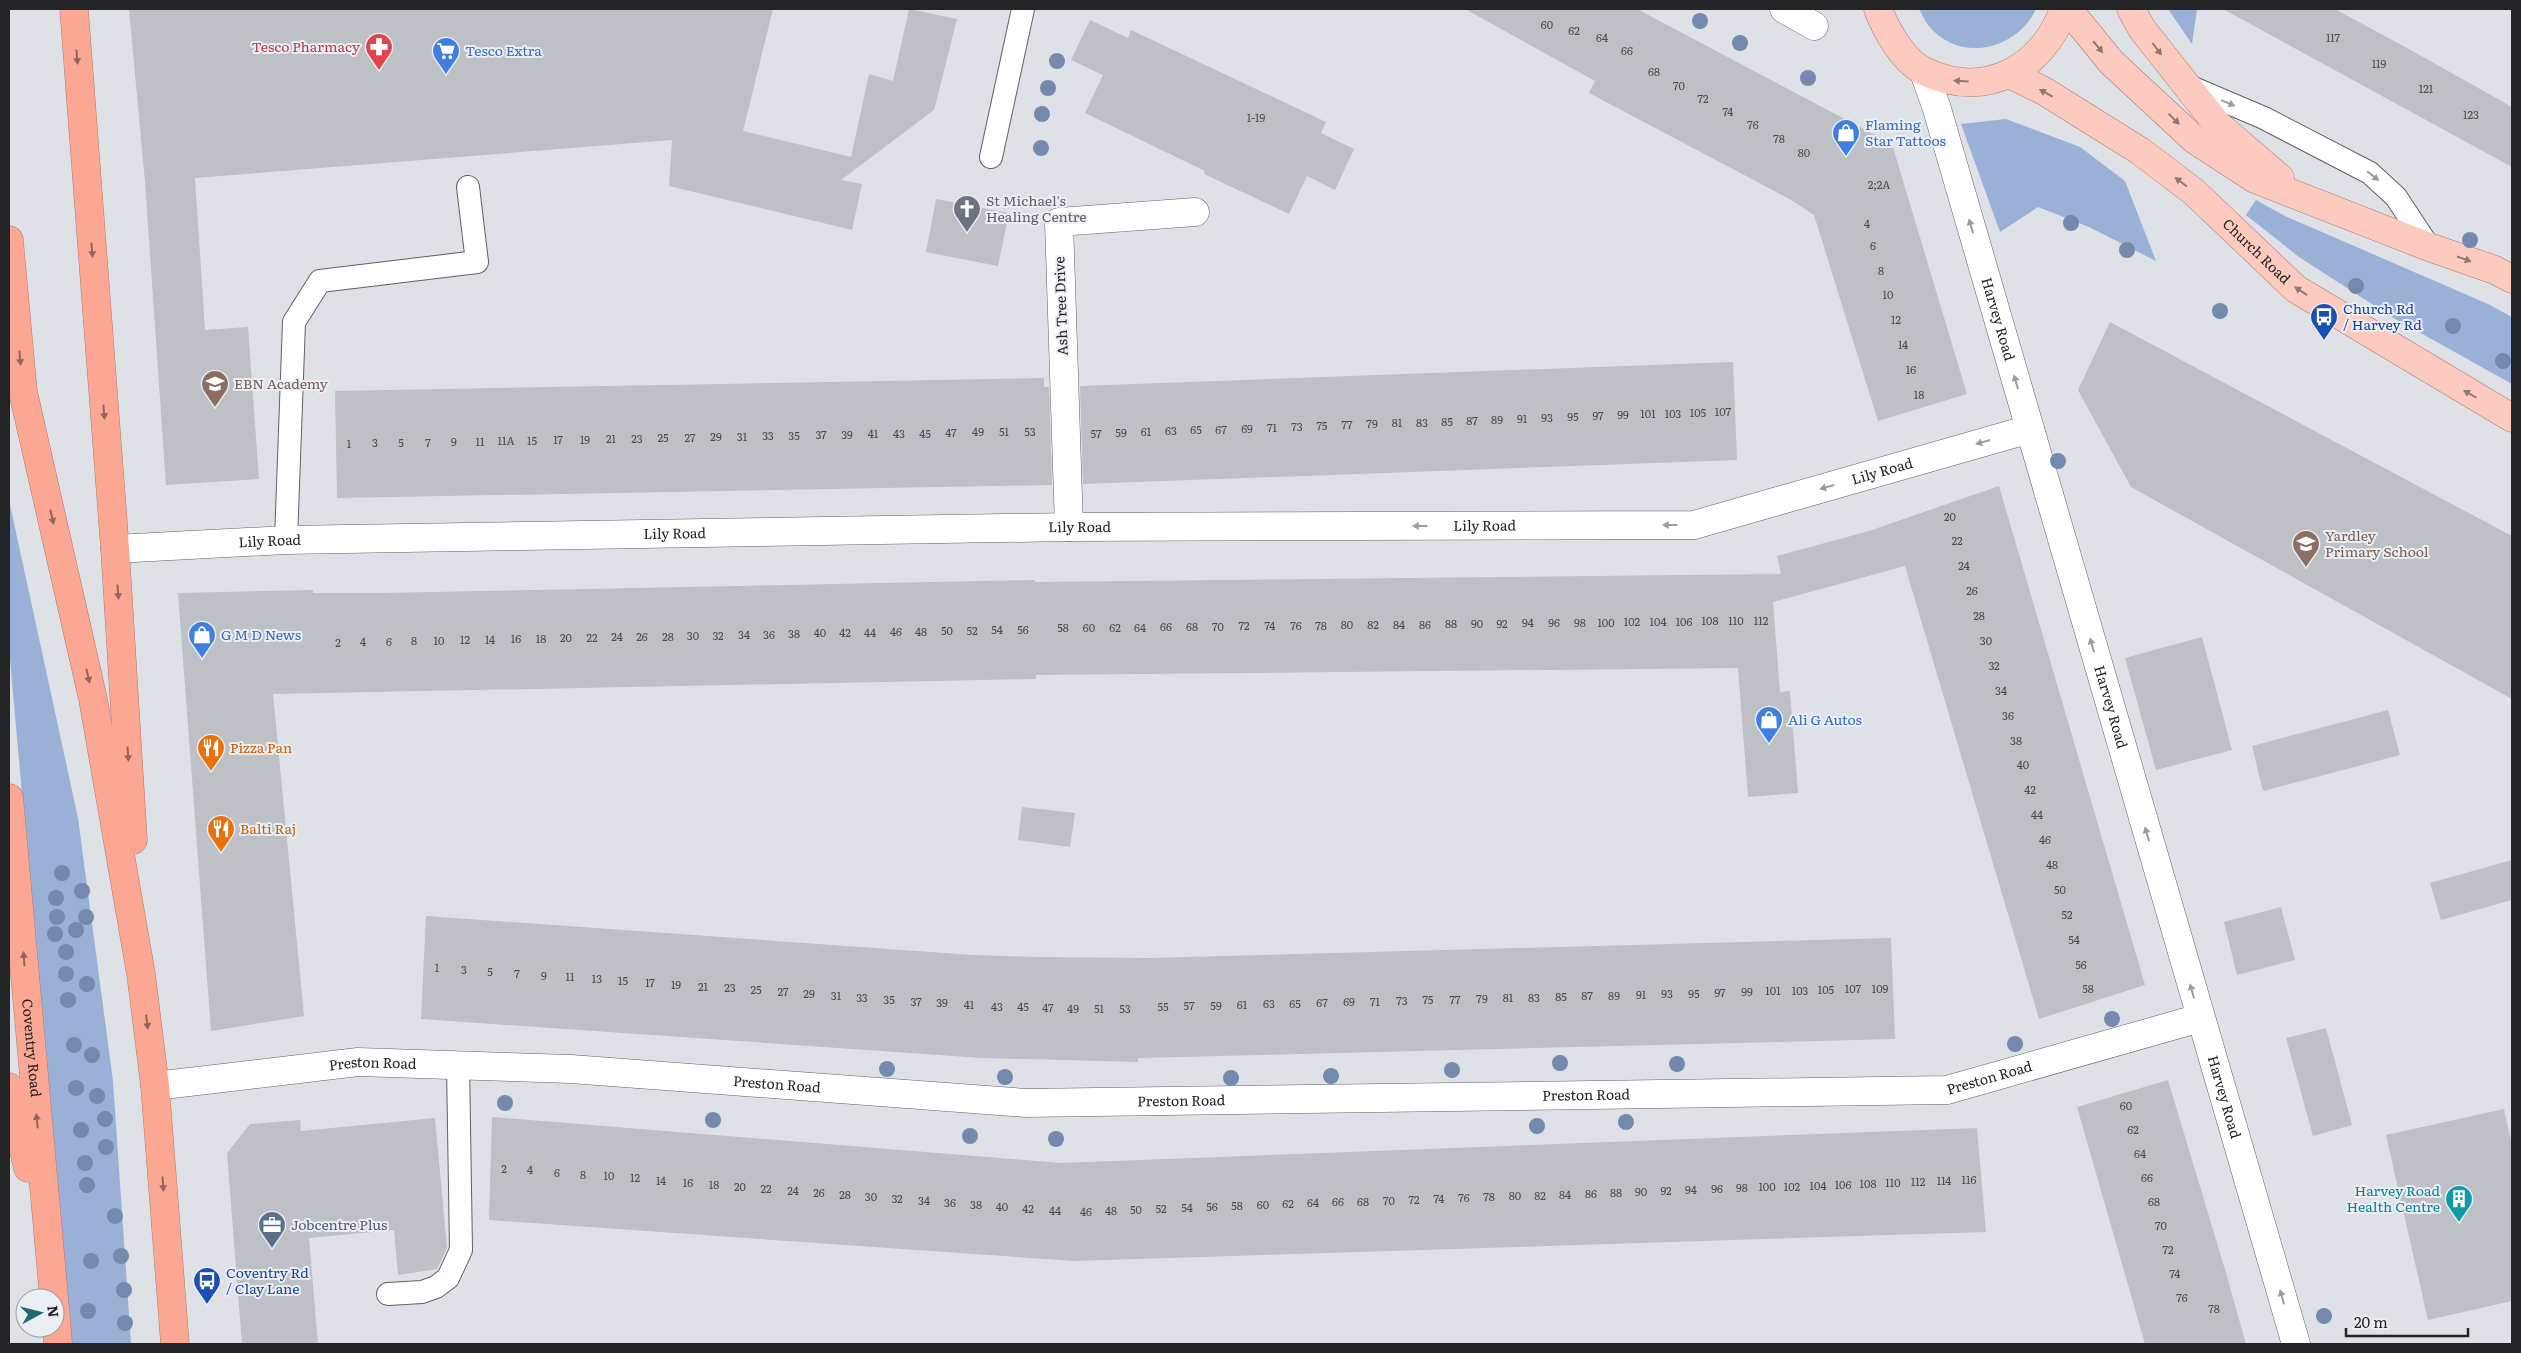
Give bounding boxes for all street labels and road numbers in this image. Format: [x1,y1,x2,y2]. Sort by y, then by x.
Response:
street label: Church Road [2219,213,2296,288]
street label: Ash Tree Drive [1048,256,1072,356]
street label: Harvey Road [1977,275,2021,363]
street label: Lily Road [1849,452,1915,489]
street label: Lily Road [1453,515,1516,535]
street label: Lily Road [1048,516,1111,536]
street label: Lily Road [643,522,707,543]
street label: Lily Road [238,529,302,551]
street label: Harvey Road [2090,663,2133,751]
street label: Coventry Road [18,998,47,1098]
street label: Preston Road [328,1051,417,1074]
street label: Harvey Road [2204,1053,2247,1141]
street label: Preston Road [1944,1055,2035,1099]
street label: Preston Road [732,1070,822,1097]
street label: Preston Road [1542,1083,1631,1105]
street label: Preston Road [1137,1089,1226,1110]

